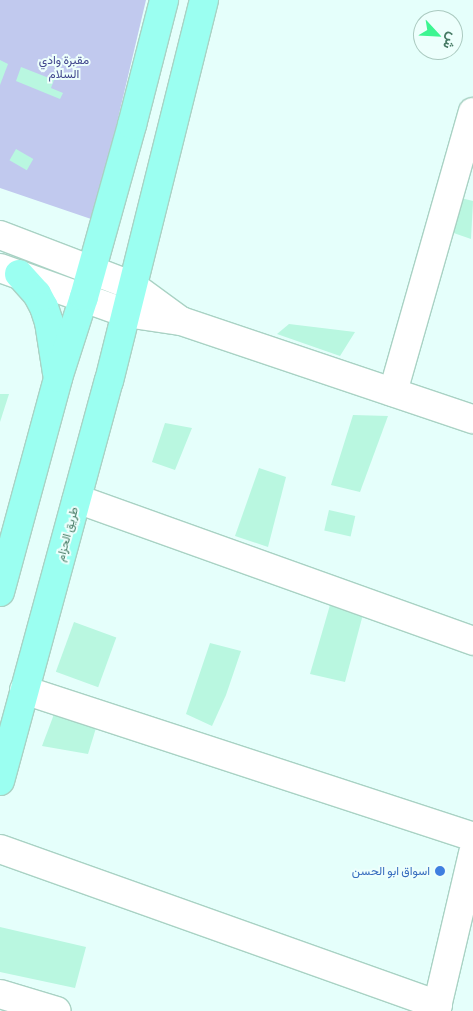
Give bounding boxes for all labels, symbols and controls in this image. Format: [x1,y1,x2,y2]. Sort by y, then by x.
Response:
north arrow [413,10,463,60]
text: ش [440,30,462,52]
park label: مقبرة وادي السلام [39,53,89,81]
street label: طريق الحزام [53,505,81,563]
place label: اسواق ابو الحسن [352,864,430,878]
marker: اسواق ابو الحسن [434,865,446,877]

